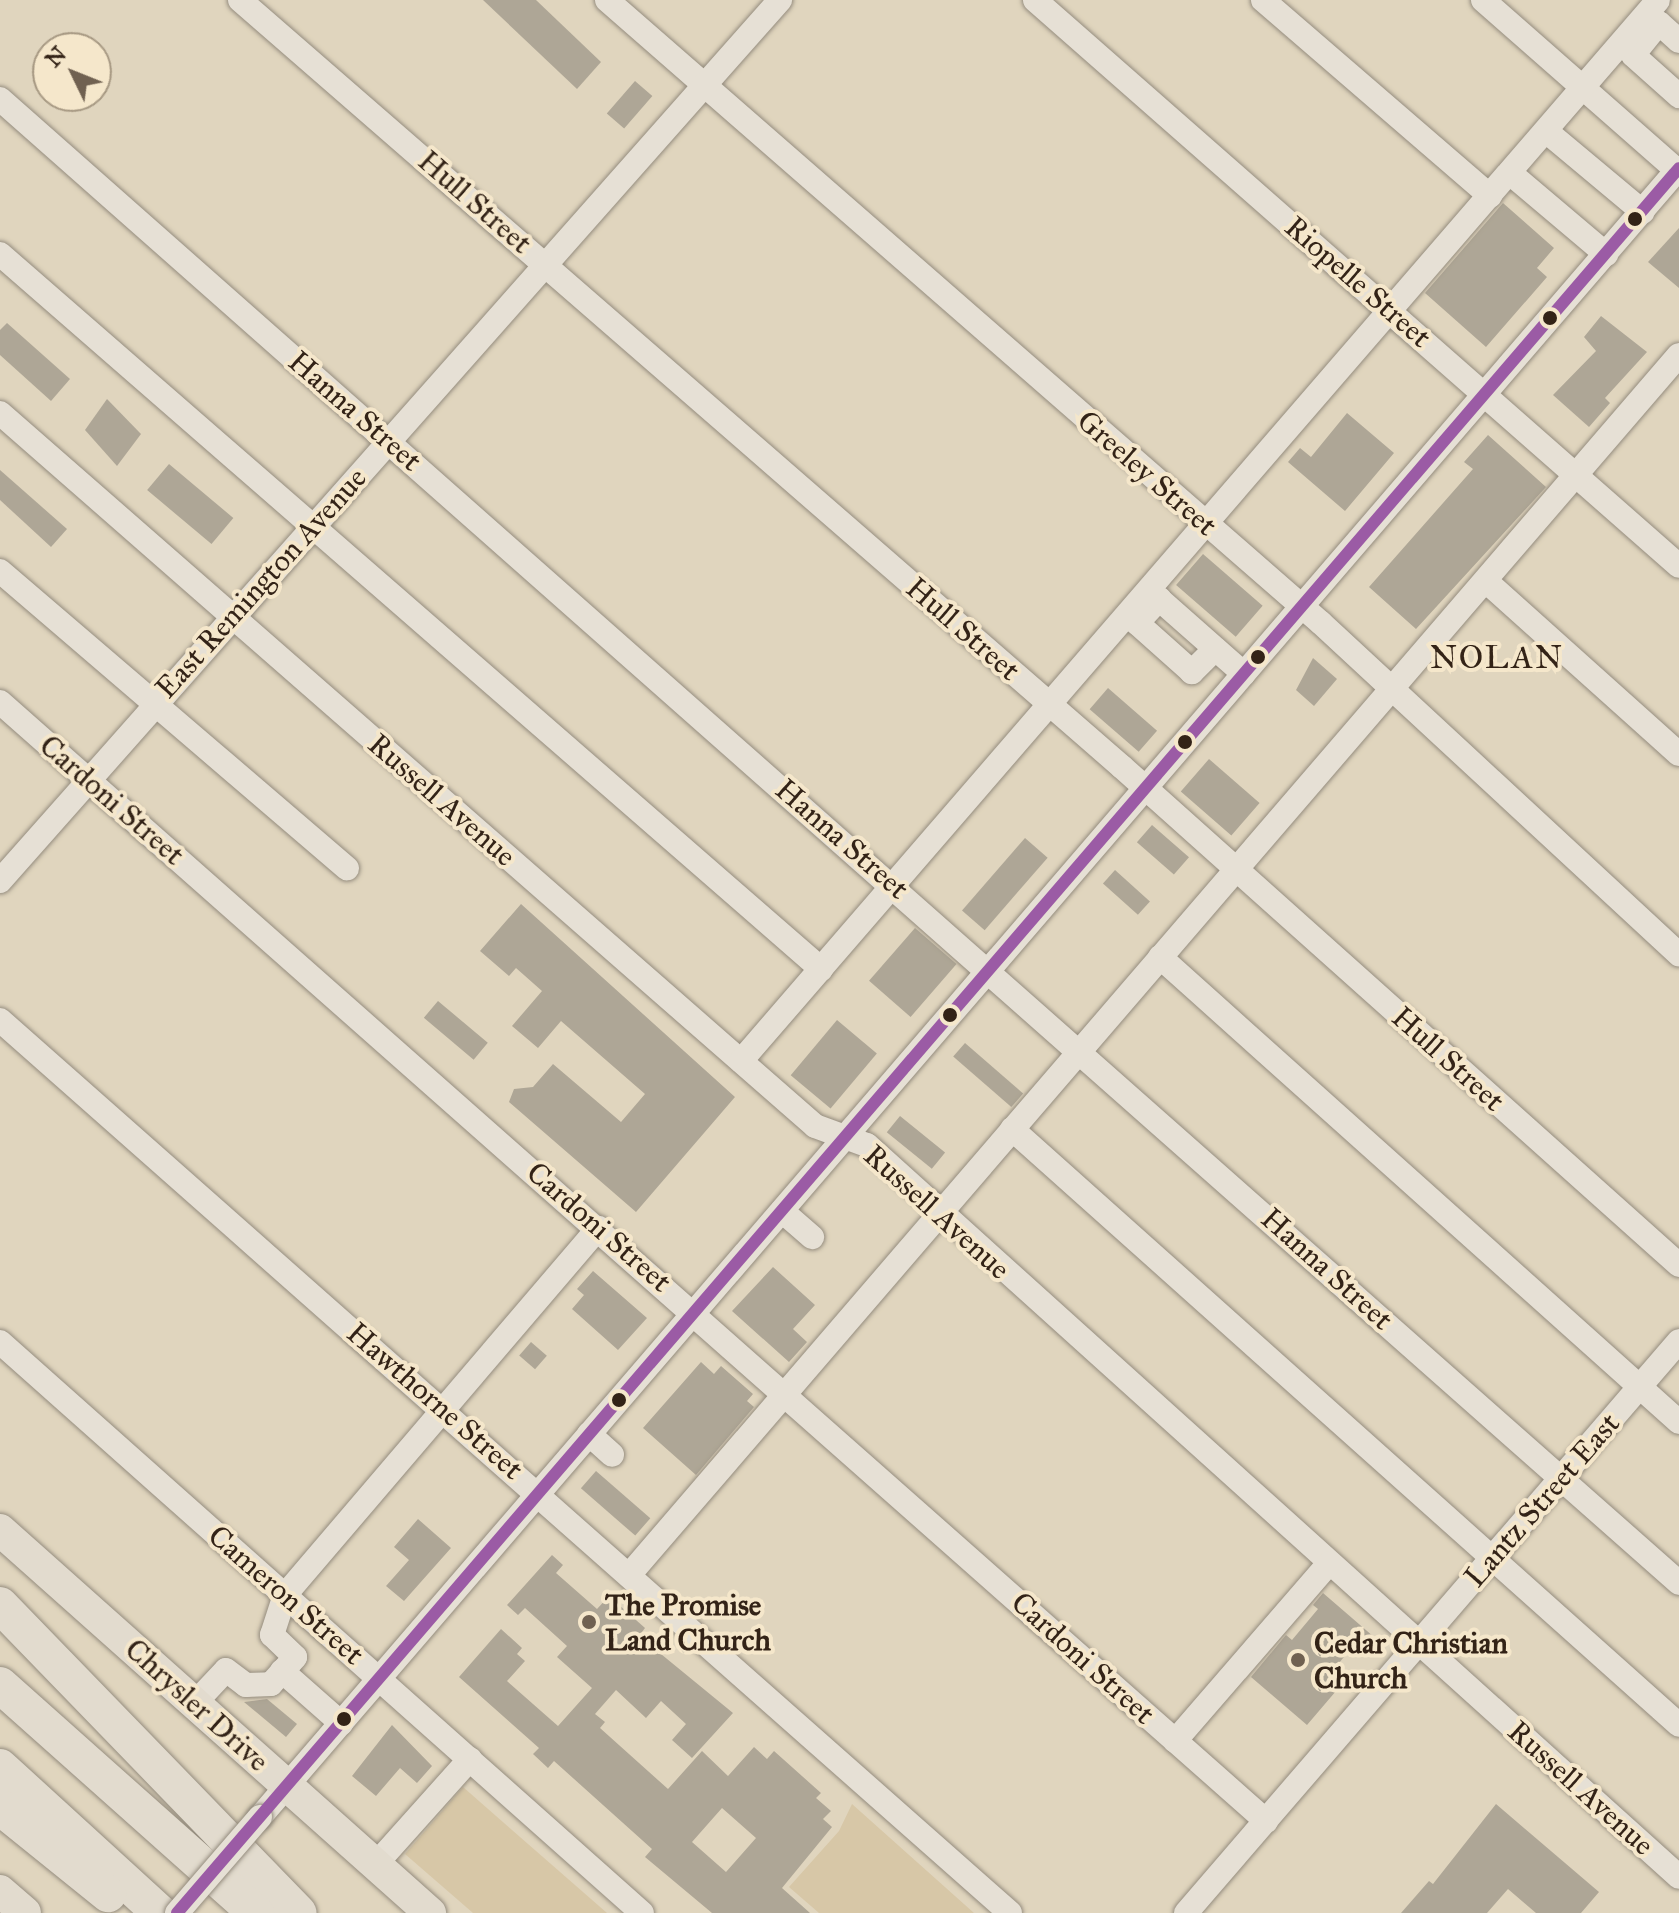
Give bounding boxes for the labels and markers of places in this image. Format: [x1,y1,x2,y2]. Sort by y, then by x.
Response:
unlabelled marker [1627,211,1643,227]
unlabelled marker [1542,310,1558,326]
unlabelled marker [1250,649,1266,665]
unlabelled marker [1177,734,1193,750]
unlabelled marker [942,1007,958,1023]
unlabelled marker [611,1392,627,1408]
place label: The Promise Land Church [605,1587,771,1658]
marker: The Promise Land Church [580,1613,598,1631]
place label: Cedar Christian Church [1314,1625,1508,1696]
marker: Cedar Christian Church [1289,1651,1307,1669]
unlabelled marker [336,1711,352,1727]

